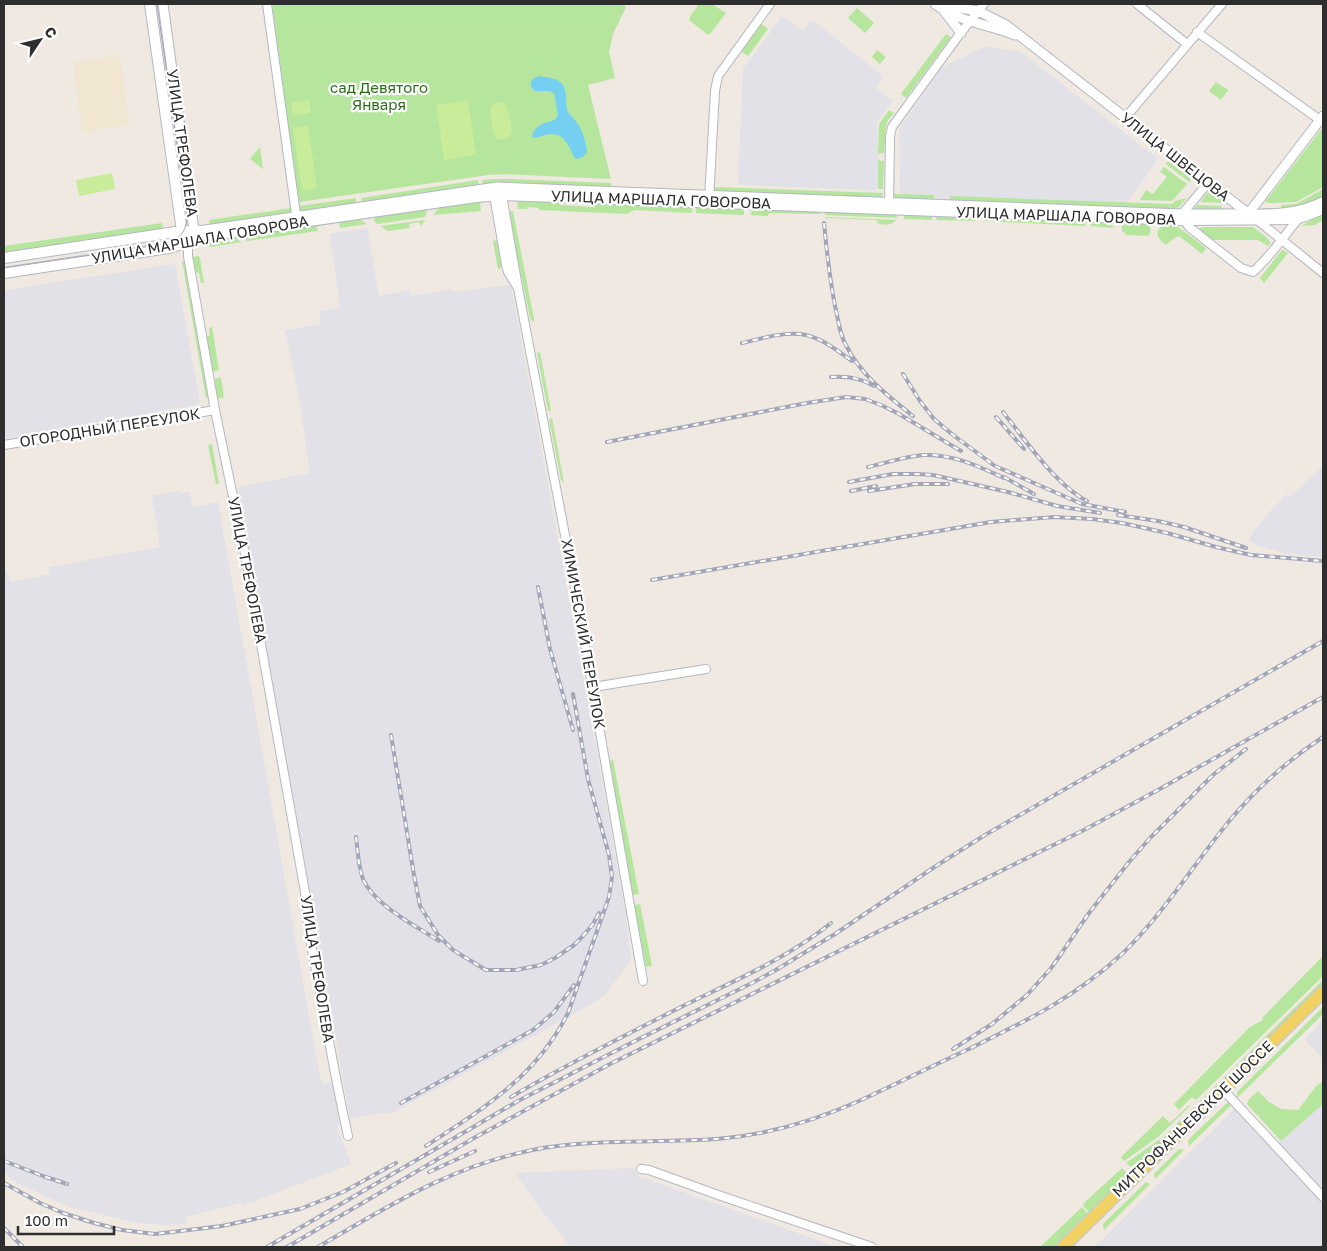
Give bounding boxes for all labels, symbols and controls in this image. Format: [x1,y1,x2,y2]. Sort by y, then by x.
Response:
north arrow [15,15,65,65]
text: С [41,23,61,41]
street label: УЛИЦА ТРЕФОЛЕВА [164,68,202,218]
park label: сад Девятого Января [330,78,428,113]
street label: УЛИЦА ШВЕЦОВА [1118,108,1234,204]
street label: УЛИЦА МАРШАЛА ГОВОРОВА [551,186,771,212]
street label: УЛИЦА МАРШАЛА ГОВОРОВА [956,202,1176,228]
street label: УЛИЦА МАРШАЛА ГОВОРОВА [90,211,310,267]
street label: ОГОРОДНЫЙ ПЕРЕУЛОК [18,404,202,450]
street label: УЛИЦА ТРЕФОЛЕВА [225,495,271,645]
street label: ХИМИЧЕСКИЙ ПЕРЕУЛОК [558,537,610,731]
street label: УЛИЦА ТРЕФОЛЕВА [297,894,339,1044]
street label: МИТРОФАНЬЕВСКОЕ ШОССЕ [1108,1036,1277,1200]
scale bar [18,1204,114,1236]
text: 100 m [25,1211,68,1229]

